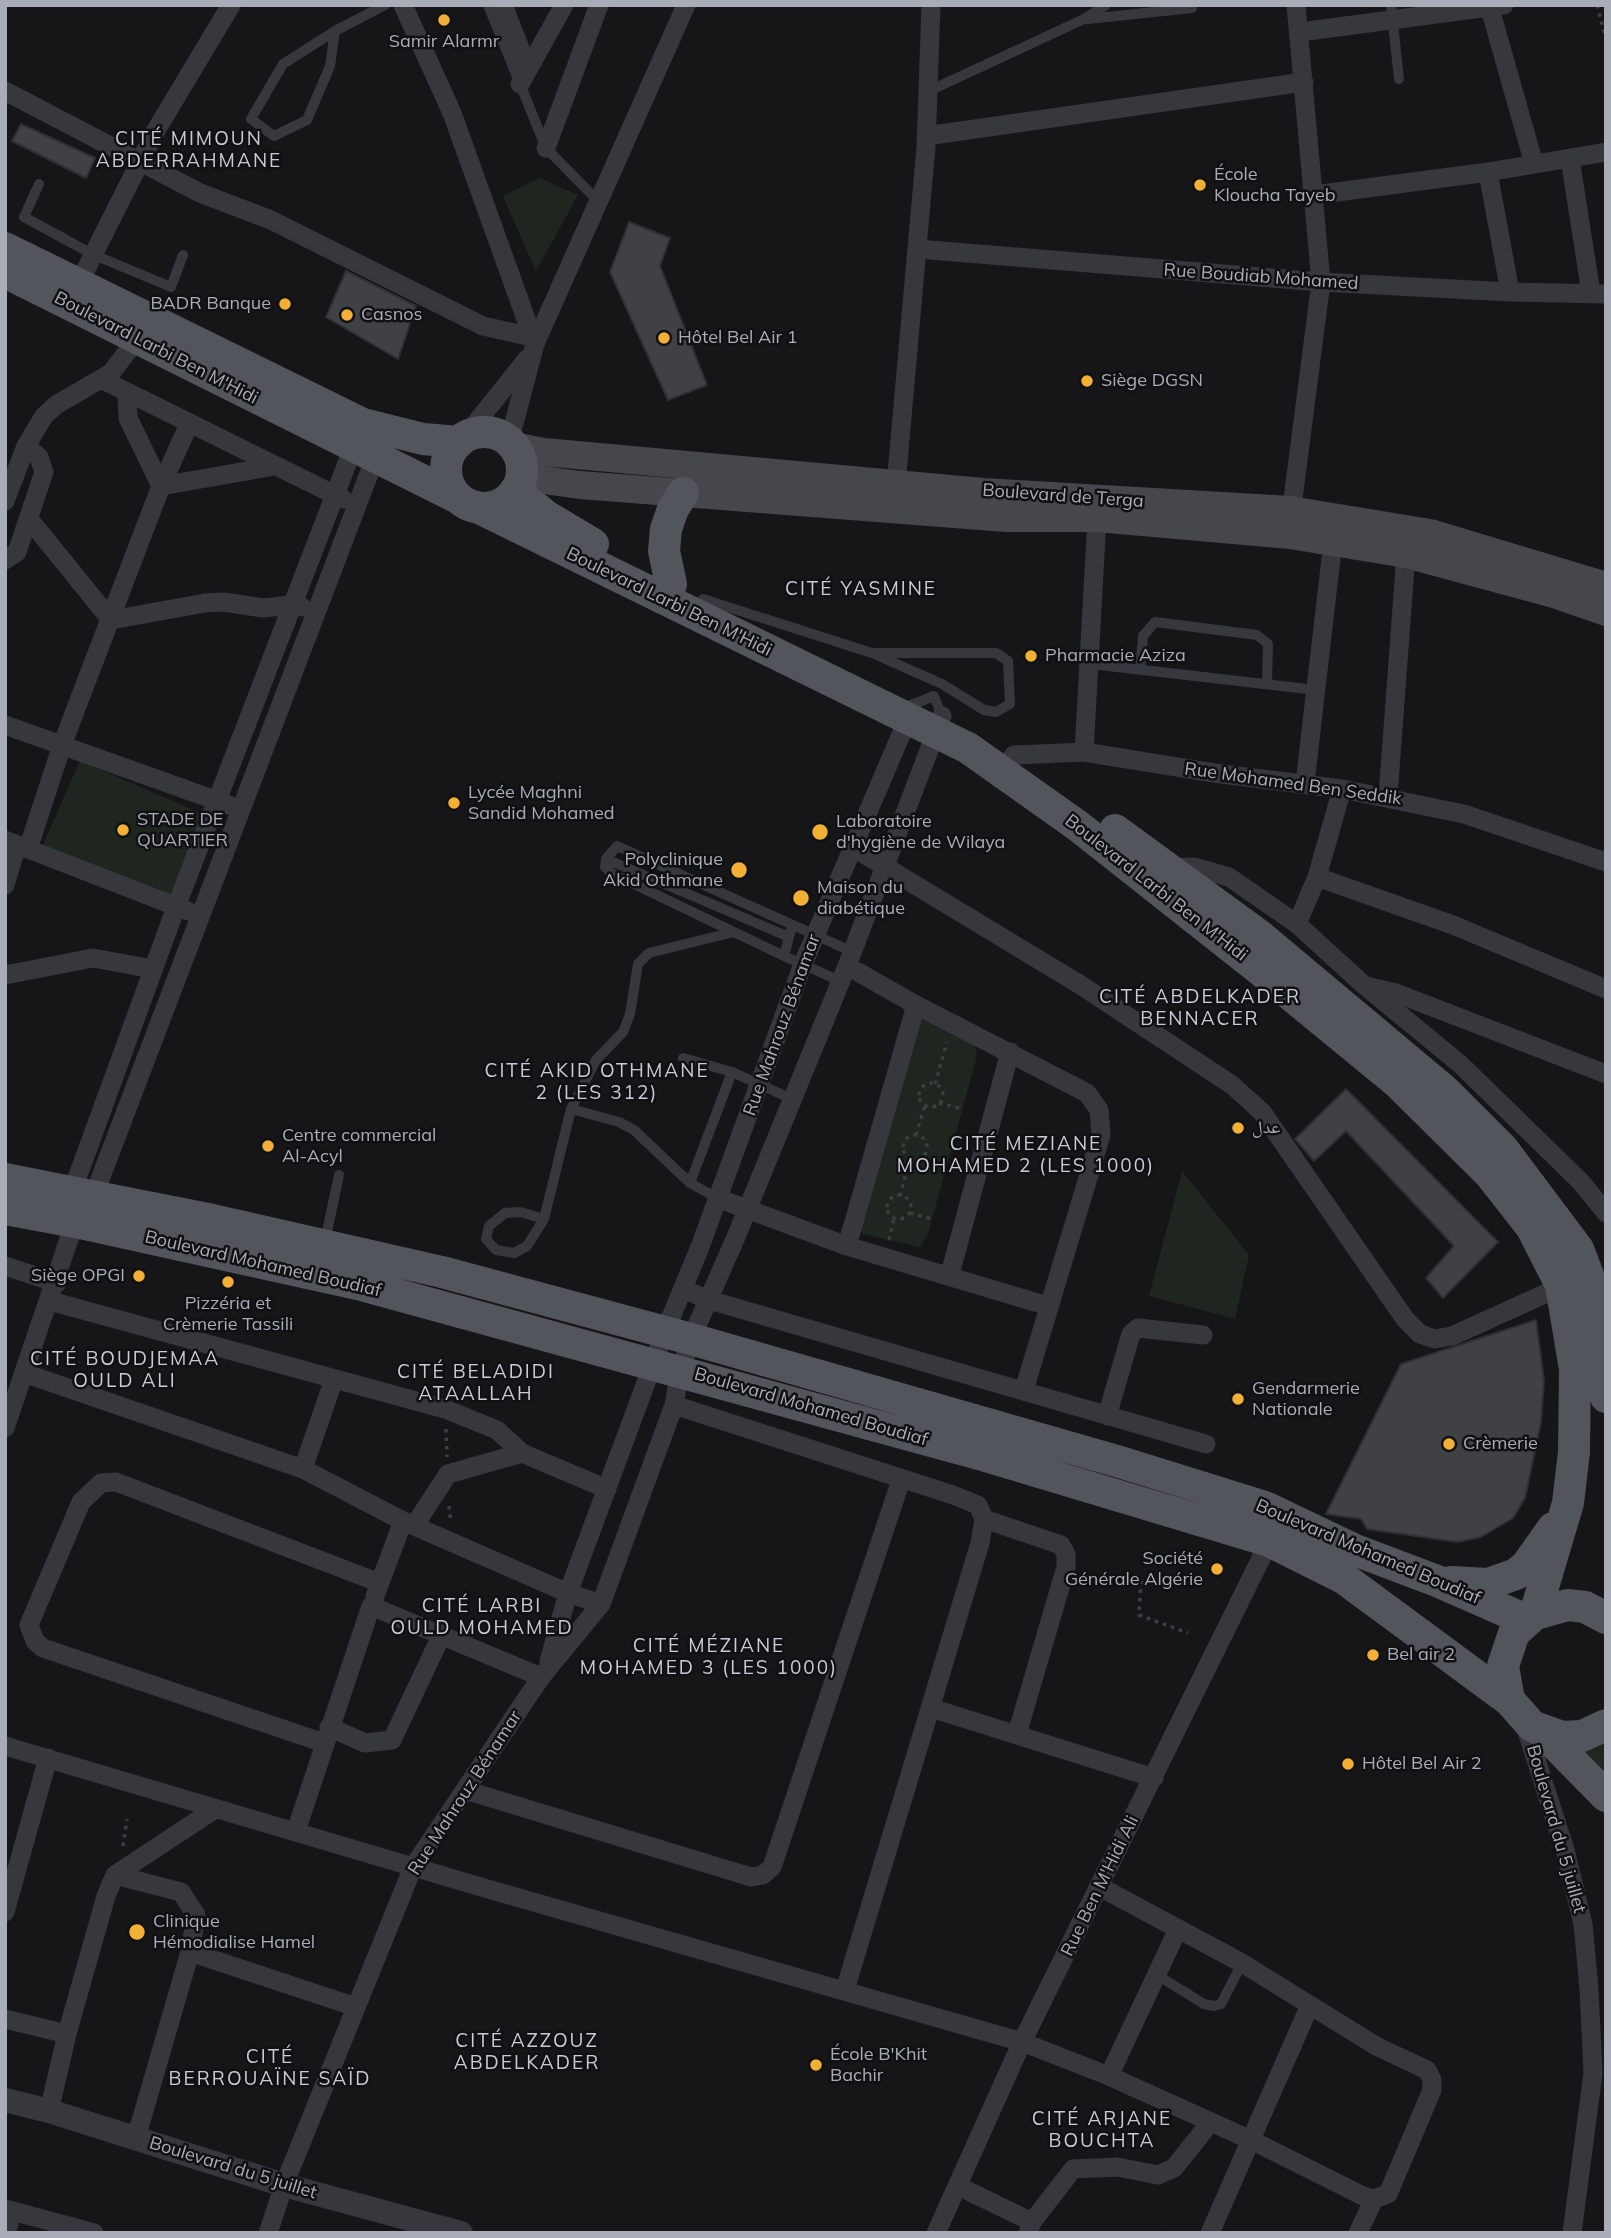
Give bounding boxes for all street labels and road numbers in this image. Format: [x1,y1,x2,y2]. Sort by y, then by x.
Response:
street label: Rue Boudiab Mohamed [1163,259,1359,295]
street label: Boulevard Larbi Ben M'Hidi [51,287,261,409]
street label: Boulevard de Terga [982,480,1144,512]
street label: Boulevard Larbi Ben M'Hidi [563,543,775,661]
street label: Rue Mohamed Ben Seddik [1183,758,1403,810]
street label: Boulevard Larbi Ben M'Hidi [1060,810,1252,966]
street label: Rue Mahrouz Bénamar [739,931,825,1119]
street label: Boulevard Mohamed Boudiaf [143,1226,383,1302]
street label: Boulevard Mohamed Boudiaf [692,1363,930,1451]
street label: Boulevard Mohamed Boudiaf [1252,1495,1484,1609]
street label: Rue Mahrouz Bénamar [404,1707,526,1879]
street label: Boulevard du 5 juillet [1522,1742,1590,1916]
street label: Rue Ben M'Hidi Ali [1057,1812,1143,1960]
street label: Boulevard du 5 juillet [147,2132,319,2204]

